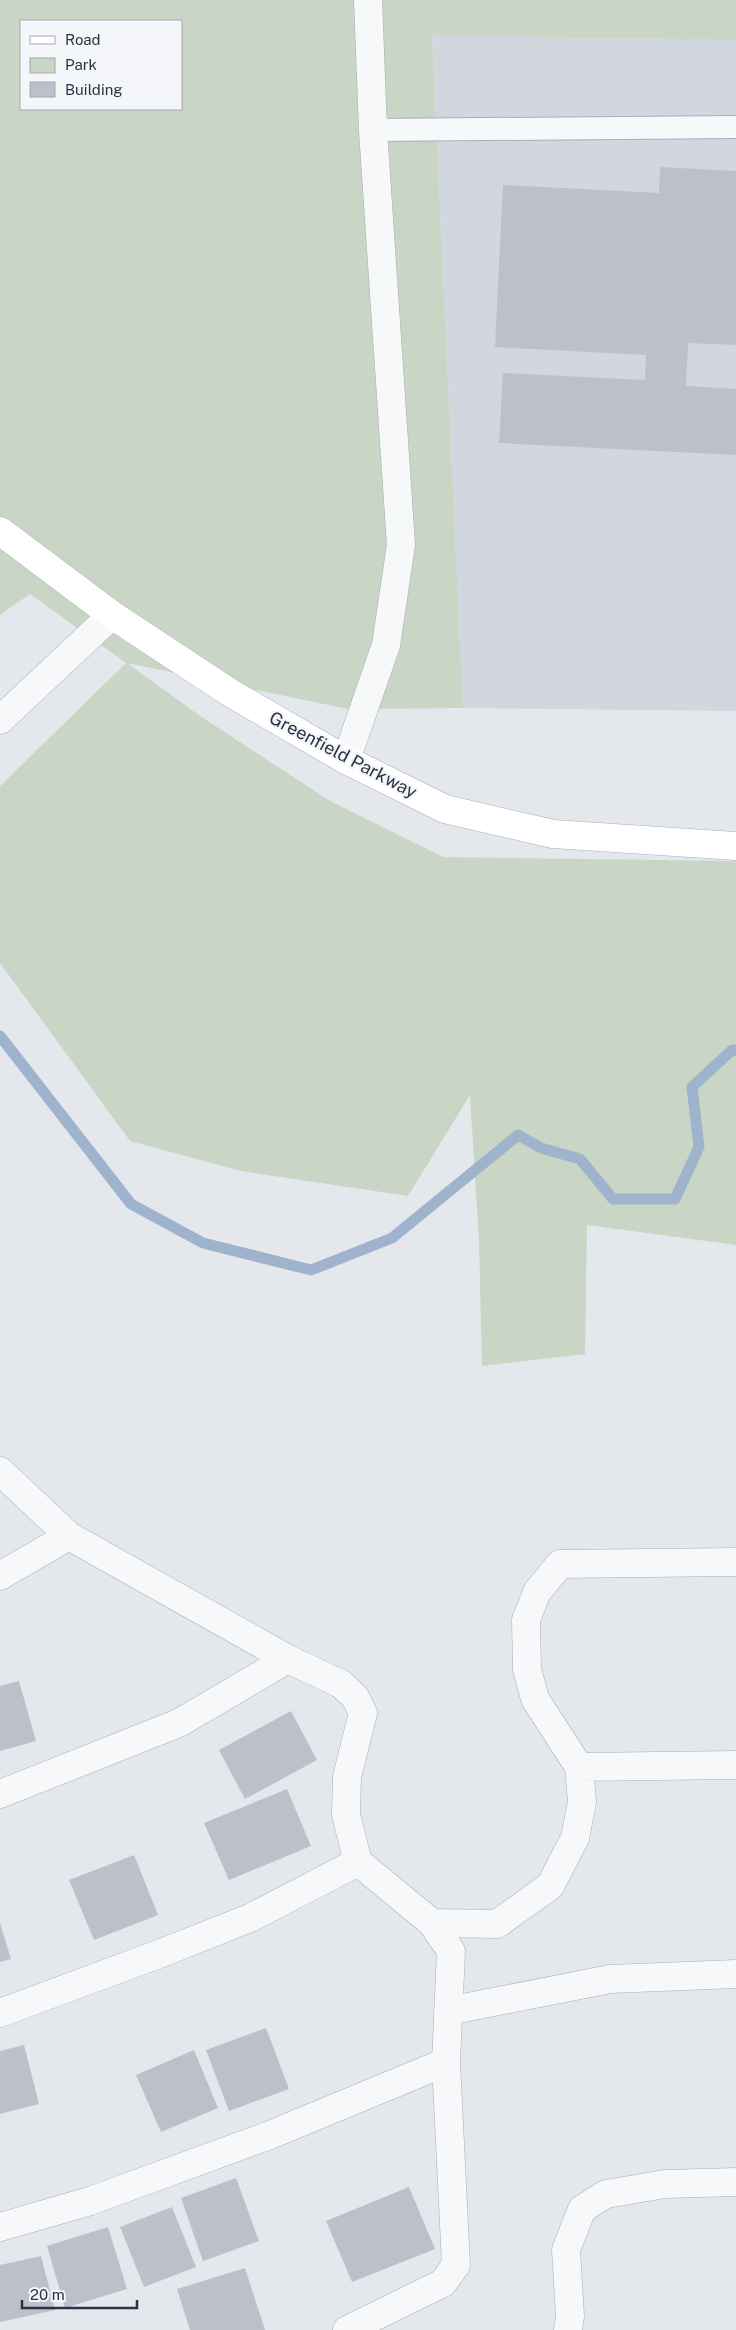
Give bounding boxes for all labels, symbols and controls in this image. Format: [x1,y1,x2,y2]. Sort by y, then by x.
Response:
legend [20,20,182,110]
text: Road [65,31,101,48]
text: Park [65,56,97,73]
text: Building [65,81,123,98]
street label: Greenfield Parkway [266,707,421,803]
scale bar [22,2278,138,2310]
text: 20 m [30,2286,65,2303]

